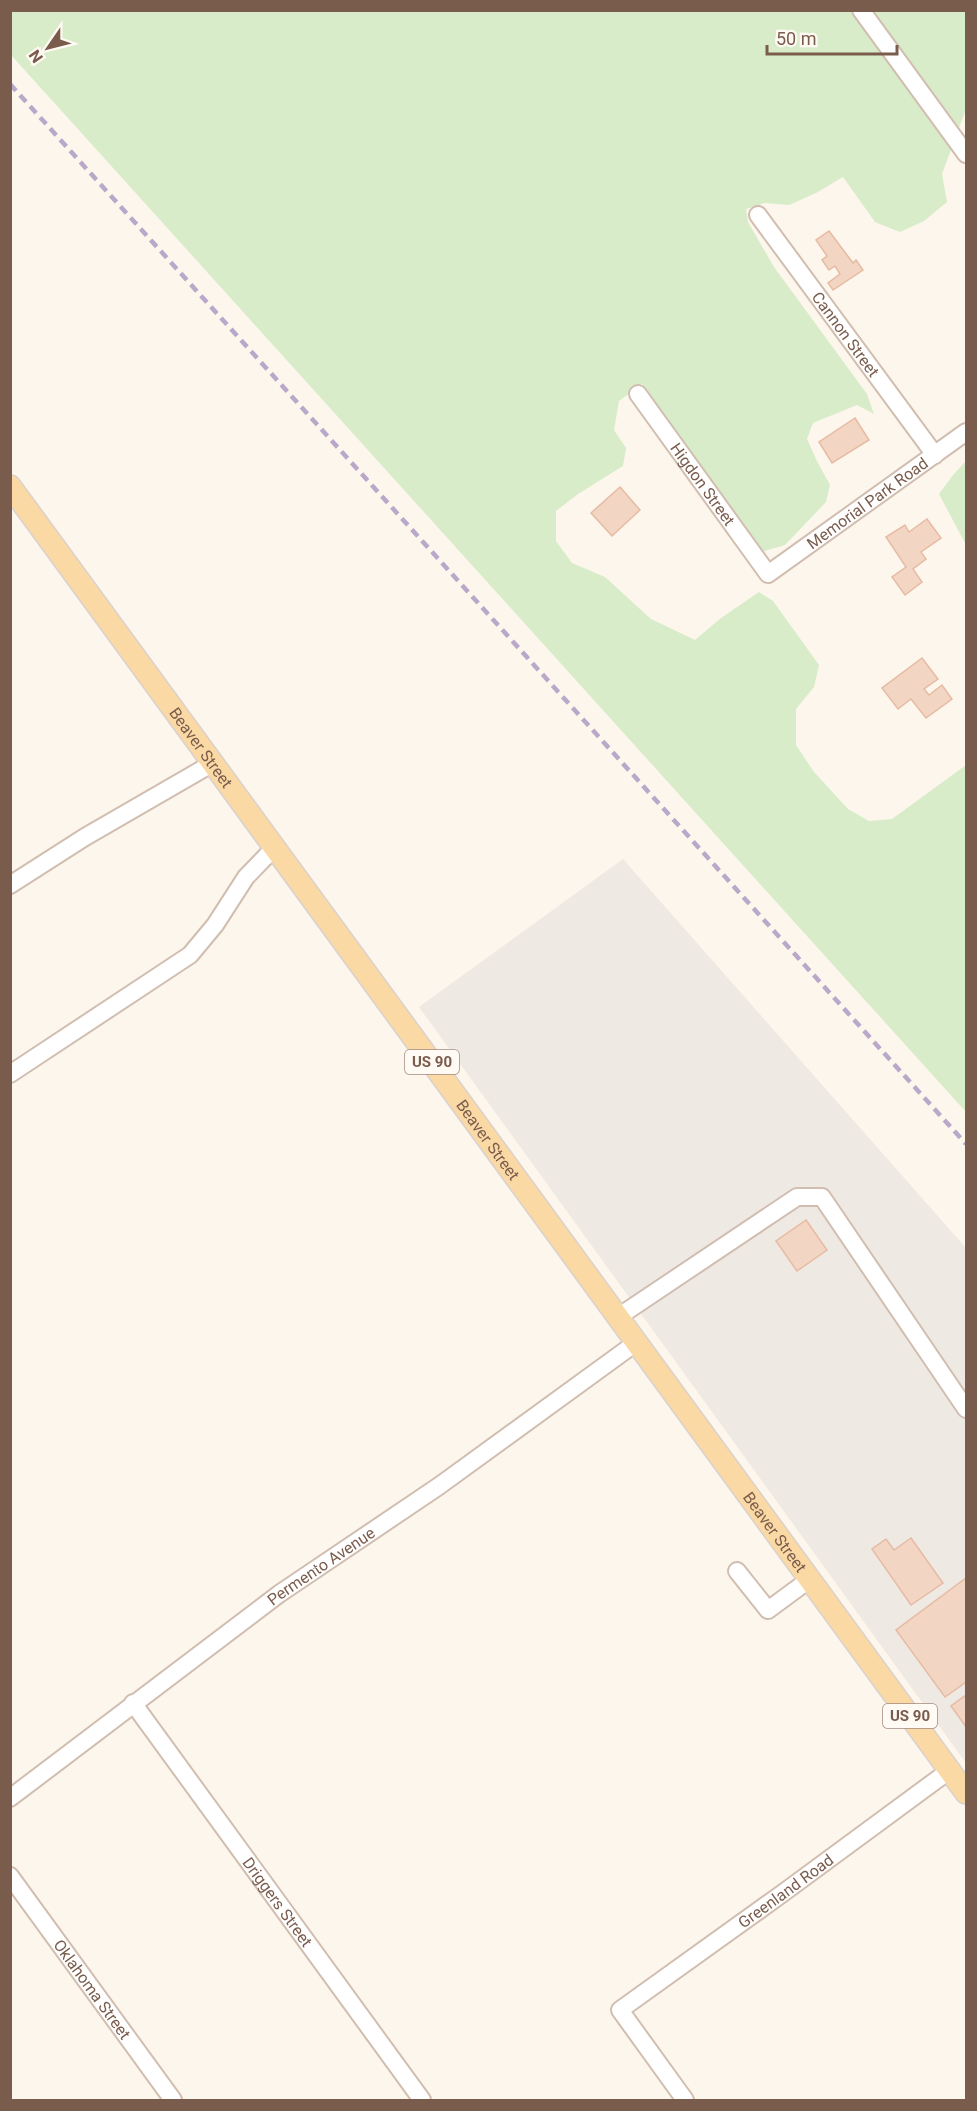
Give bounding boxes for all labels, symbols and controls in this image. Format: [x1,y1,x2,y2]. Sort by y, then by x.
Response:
north arrow [18,18,78,78]
scale bar [767,18,898,56]
text: 50 m [776,28,816,49]
text: N [25,46,47,66]
street label: Cannon Street [808,288,883,380]
street label: Higdon Street [667,439,739,529]
street label: Memorial Park Road [803,453,931,553]
street label: Beaver Street [166,704,237,791]
road number: US 90 [405,1050,459,1074]
street label: Beaver Street [453,1096,524,1184]
street label: Beaver Street [739,1488,811,1576]
street label: Permento Avenue [263,1523,378,1609]
road number: US 90 [883,1704,937,1728]
street label: Greenland Road [734,1850,837,1932]
street label: Driggers Street [239,1853,317,1950]
street label: Oklahoma Street [50,1936,135,2043]

